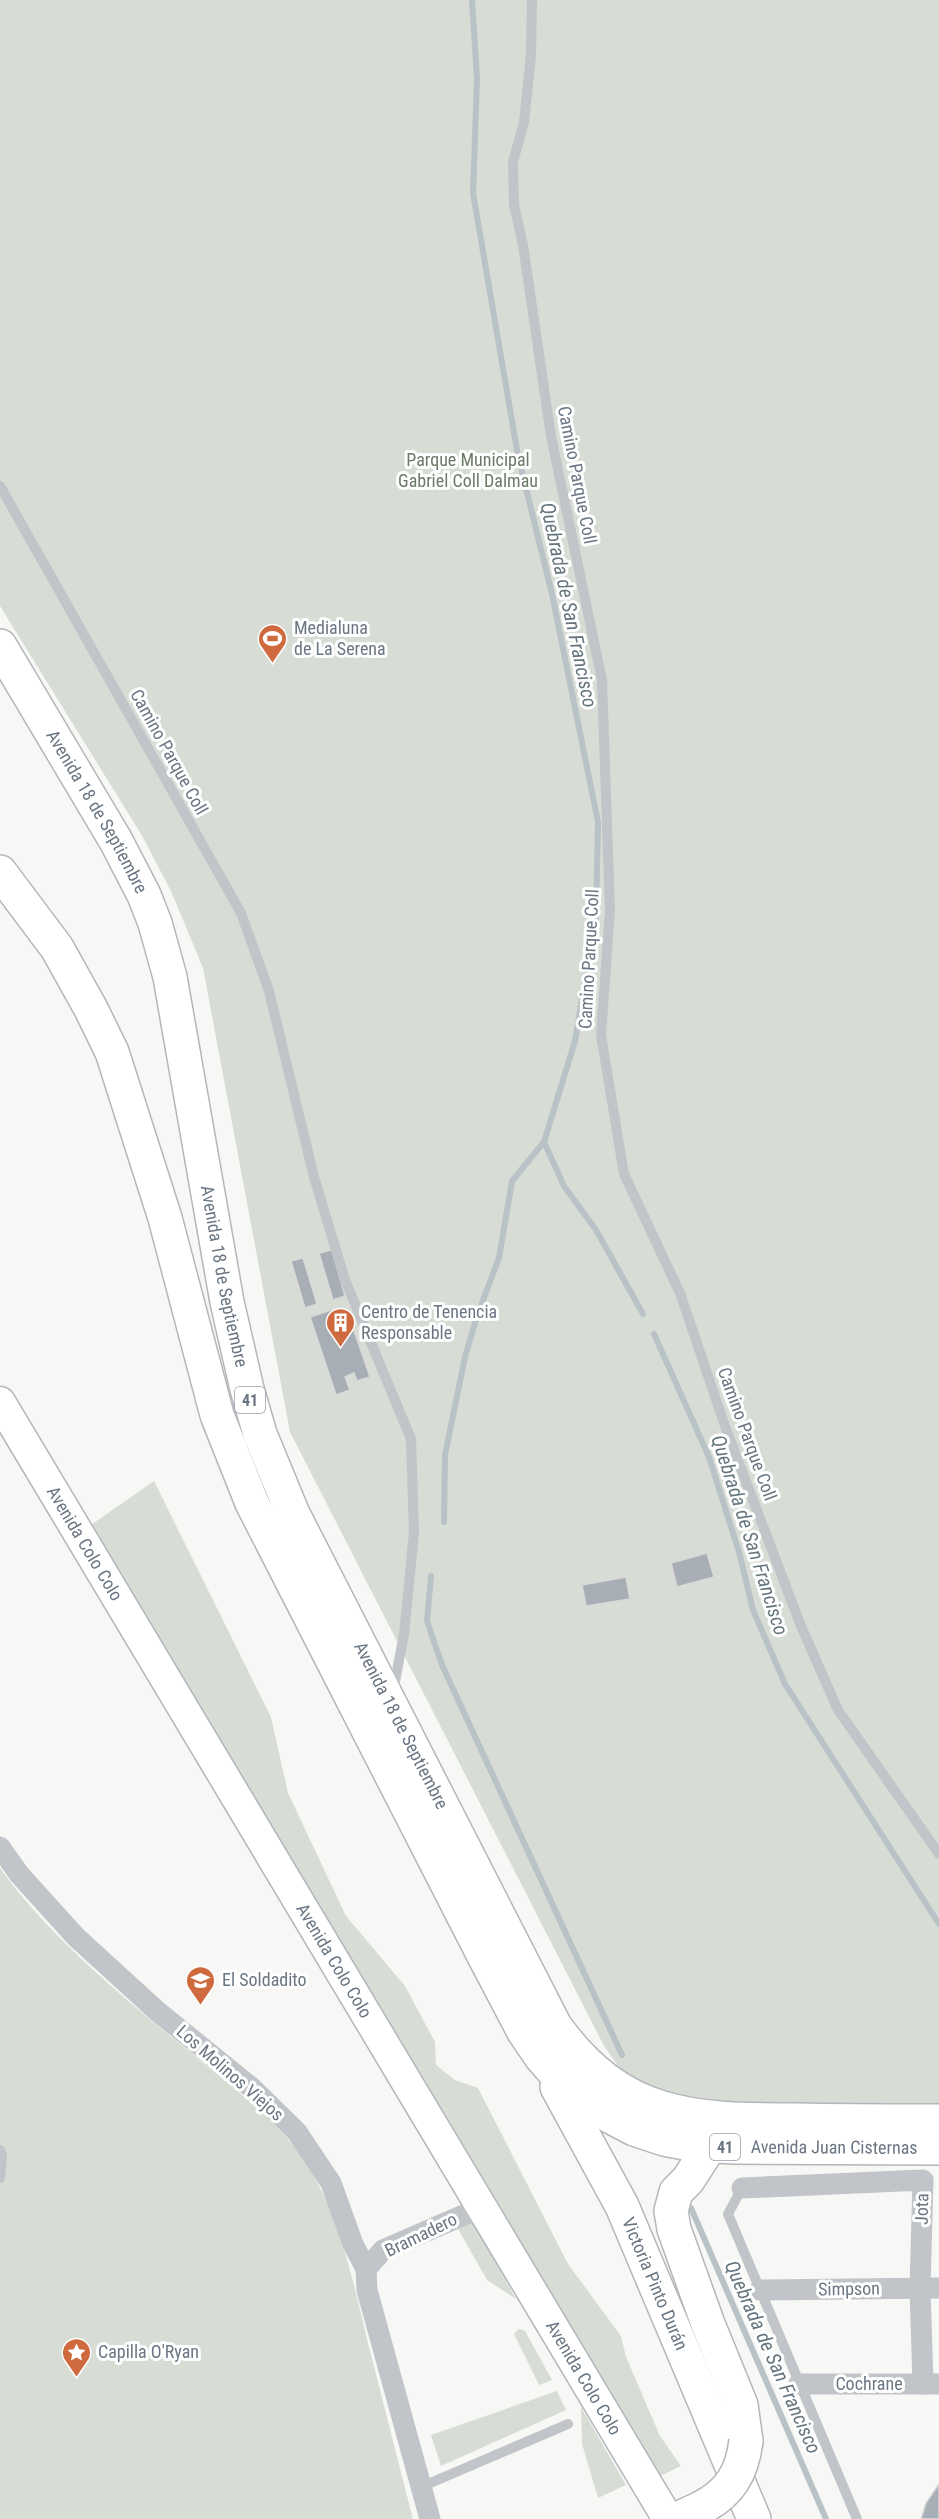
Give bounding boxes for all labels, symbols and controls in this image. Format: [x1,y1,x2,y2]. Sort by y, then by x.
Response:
street label: Camino Parque Coll [554,404,601,546]
park label: Parque Municipal Gabriel Coll Dalmau [398,449,538,491]
water label: Quebrada de San Francisco [536,500,602,710]
place label: Medialuna de La Serena [294,617,386,659]
sports icon: Medialuna de La Serena [257,622,289,664]
street label: Camino Parque Coll [126,685,213,818]
street label: Avenida 18 de Septiembre [42,726,152,897]
street label: Camino Parque Coll [574,889,603,1029]
street label: Avenida 18 de Septiembre [197,1184,253,1369]
place label: Centro de Tenencia Responsable [361,1301,497,1343]
building icon: Centro de Tenencia Responsable [324,1306,356,1348]
street label: Camino Parque Coll [714,1364,781,1503]
road number: 41 [235,1387,265,1413]
water label: Quebrada de San Francisco [706,1432,794,1638]
street label: Avenida Colo Colo [43,1482,127,1604]
street label: Avenida 18 de Septiembre [350,1638,453,1812]
street label: Avenida Colo Colo [292,1899,377,2021]
school or university icon: El Soldadito [185,1964,217,2006]
place label: El Soldadito [222,1969,307,1990]
street label: Los Molinos Viejos [173,2020,288,2125]
road number: 41 [710,2134,740,2160]
street label: Avenida Juan Cisternas [751,2136,918,2158]
street label: Jota [911,2193,932,2225]
street label: Bramadero [381,2208,460,2261]
street label: Victoria Pinto Durán [618,2214,692,2353]
water label: Quebrada de San Francisco [720,2257,826,2457]
street label: Simpson [818,2277,880,2300]
street label: Avenida Colo Colo [542,2317,626,2439]
place icon: Capilla O'Ryan [61,2336,93,2378]
place label: Capilla O'Ryan [98,2341,199,2362]
street label: Cochrane [835,2373,903,2394]

